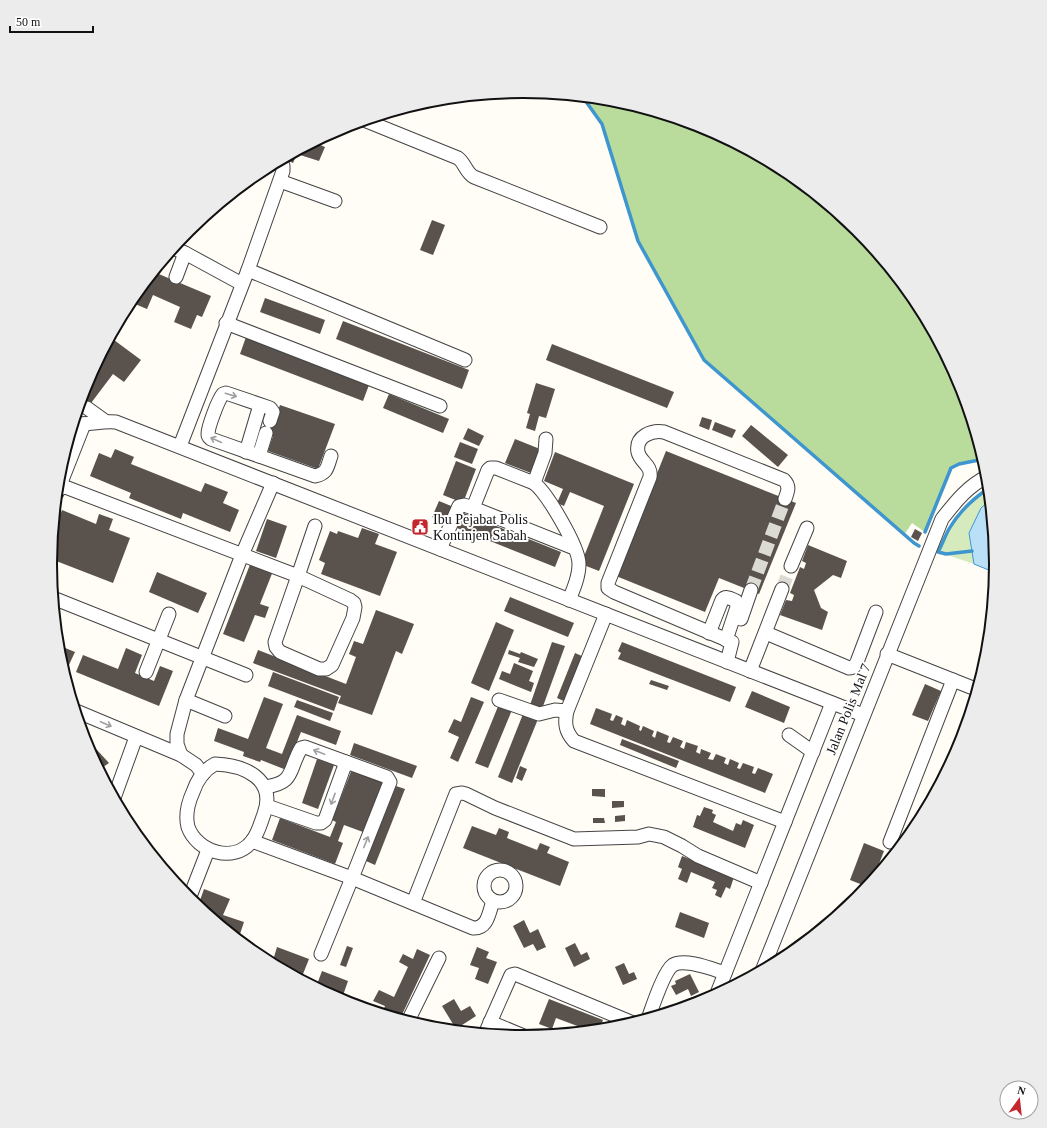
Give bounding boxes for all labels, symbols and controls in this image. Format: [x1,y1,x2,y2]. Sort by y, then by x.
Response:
scale bar [10,8,93,34]
text: 50 m [16,15,41,29]
one-way arrow [224,392,237,399]
one-way arrow [210,436,222,444]
place label: Ibu Pejabat Polis Kontinjen Sabah [433,512,528,543]
public building icon: Ibu Pejabat Polis Kontinjen Sabah [410,517,430,537]
street label: Jalan Polis Mal 7 [823,661,874,757]
one-way arrow [100,721,112,728]
one-way arrow [313,747,325,755]
one-way arrow [328,792,336,804]
one-way arrow [363,837,371,849]
north arrow [999,1080,1039,1120]
text: N [1016,1084,1027,1097]

